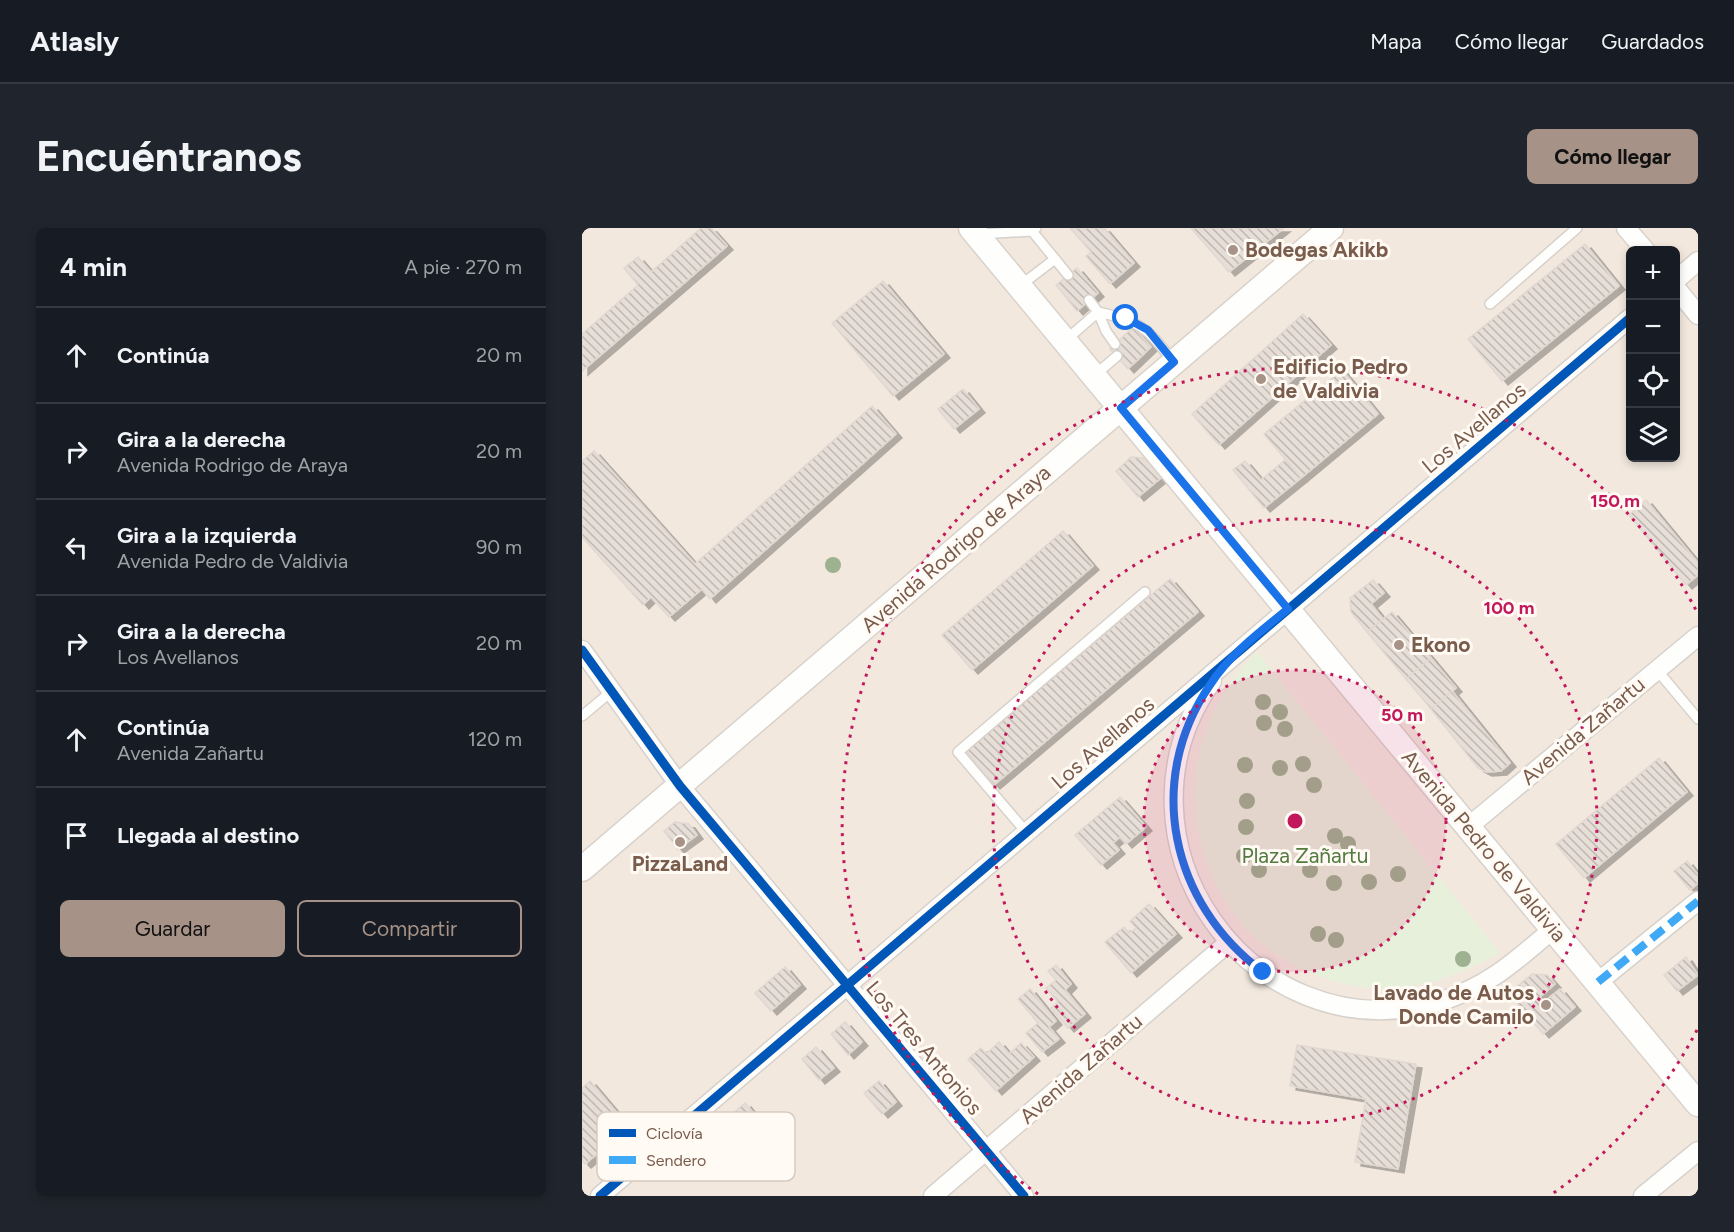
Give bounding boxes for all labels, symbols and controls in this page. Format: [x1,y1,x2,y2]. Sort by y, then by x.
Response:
text: Atlasly [30,24,119,58]
text: Mapa [1370,29,1422,54]
text: Cómo llegar [1455,29,1568,54]
text: Guardados [1601,29,1704,54]
button: Cómo llegar [1527,129,1698,184]
text: Encuéntranos [36,131,302,182]
place label: Bodegas Akikb [1245,237,1388,262]
marker: Bodegas Akikb [1226,243,1240,257]
map controls [1626,246,1680,462]
button: + [1626,246,1680,300]
text: 4 min [60,251,127,283]
text: A pie · 270 m [404,255,522,279]
button: − [1626,300,1680,354]
route start [1112,304,1138,330]
icon: ahead [60,339,93,372]
text: Continúa [117,342,210,369]
text: 20 m [476,343,522,367]
place label: Edificio Pedro de Valdivia [1273,354,1408,403]
button: locate [1626,354,1680,408]
marker: Edificio Pedro de Valdivia [1254,372,1268,386]
street label: Los Avellanos [1417,377,1531,478]
button: layers [1626,408,1680,462]
text: Gira a la derecha [117,426,286,453]
icon: right [60,435,93,468]
text: 20 m [476,439,522,463]
text: Avenida Rodrigo de Araya [117,453,348,477]
street label: Avenida Rodrigo de Araya [856,460,1055,638]
text: 150 m [1590,490,1640,512]
text: Gira a la izquierda [117,522,297,549]
icon: left [60,531,93,564]
text: 90 m [476,535,522,559]
text: Avenida Pedro de Valdivia [117,549,348,573]
text: 100 m [1484,597,1534,619]
text: Gira a la derecha [117,618,286,645]
icon: right [60,627,93,660]
text: 20 m [476,631,522,655]
place label: Ekono [1411,632,1470,657]
marker: Ekono [1392,638,1406,652]
text: Los Avellanos [117,645,239,669]
street label: Avenida Zañartu [1516,671,1650,790]
street label: Los Avellanos [1046,691,1159,794]
text: 50 m [1381,704,1423,726]
text: Continúa [117,714,210,741]
icon: ahead [60,723,93,756]
text: 120 m [468,727,522,751]
text: Avenida Zañartu [117,741,264,765]
street label: Avenida Pedro de Valdivia [1397,745,1572,947]
centre of rings [1285,811,1305,831]
icon: arrive [60,819,93,852]
text: Llegada al destino [117,822,299,849]
marker: PizzaLand [673,835,687,849]
park label: Plaza Zañartu [1241,843,1369,868]
place label: PizzaLand [632,851,728,876]
button: Guardar [60,900,285,957]
button: Compartir [297,900,522,957]
route end [1249,958,1275,984]
street label: Los Tres Antonios [861,976,988,1120]
place label: Lavado de Autos Donde Camilo [1373,980,1534,1029]
marker: Lavado de Autos Donde Camilo [1539,998,1553,1012]
street label: Avenida Zañartu [1014,1009,1147,1129]
legend [597,1112,795,1181]
text: Ciclovía [646,1124,703,1143]
text: Sendero [646,1151,706,1170]

